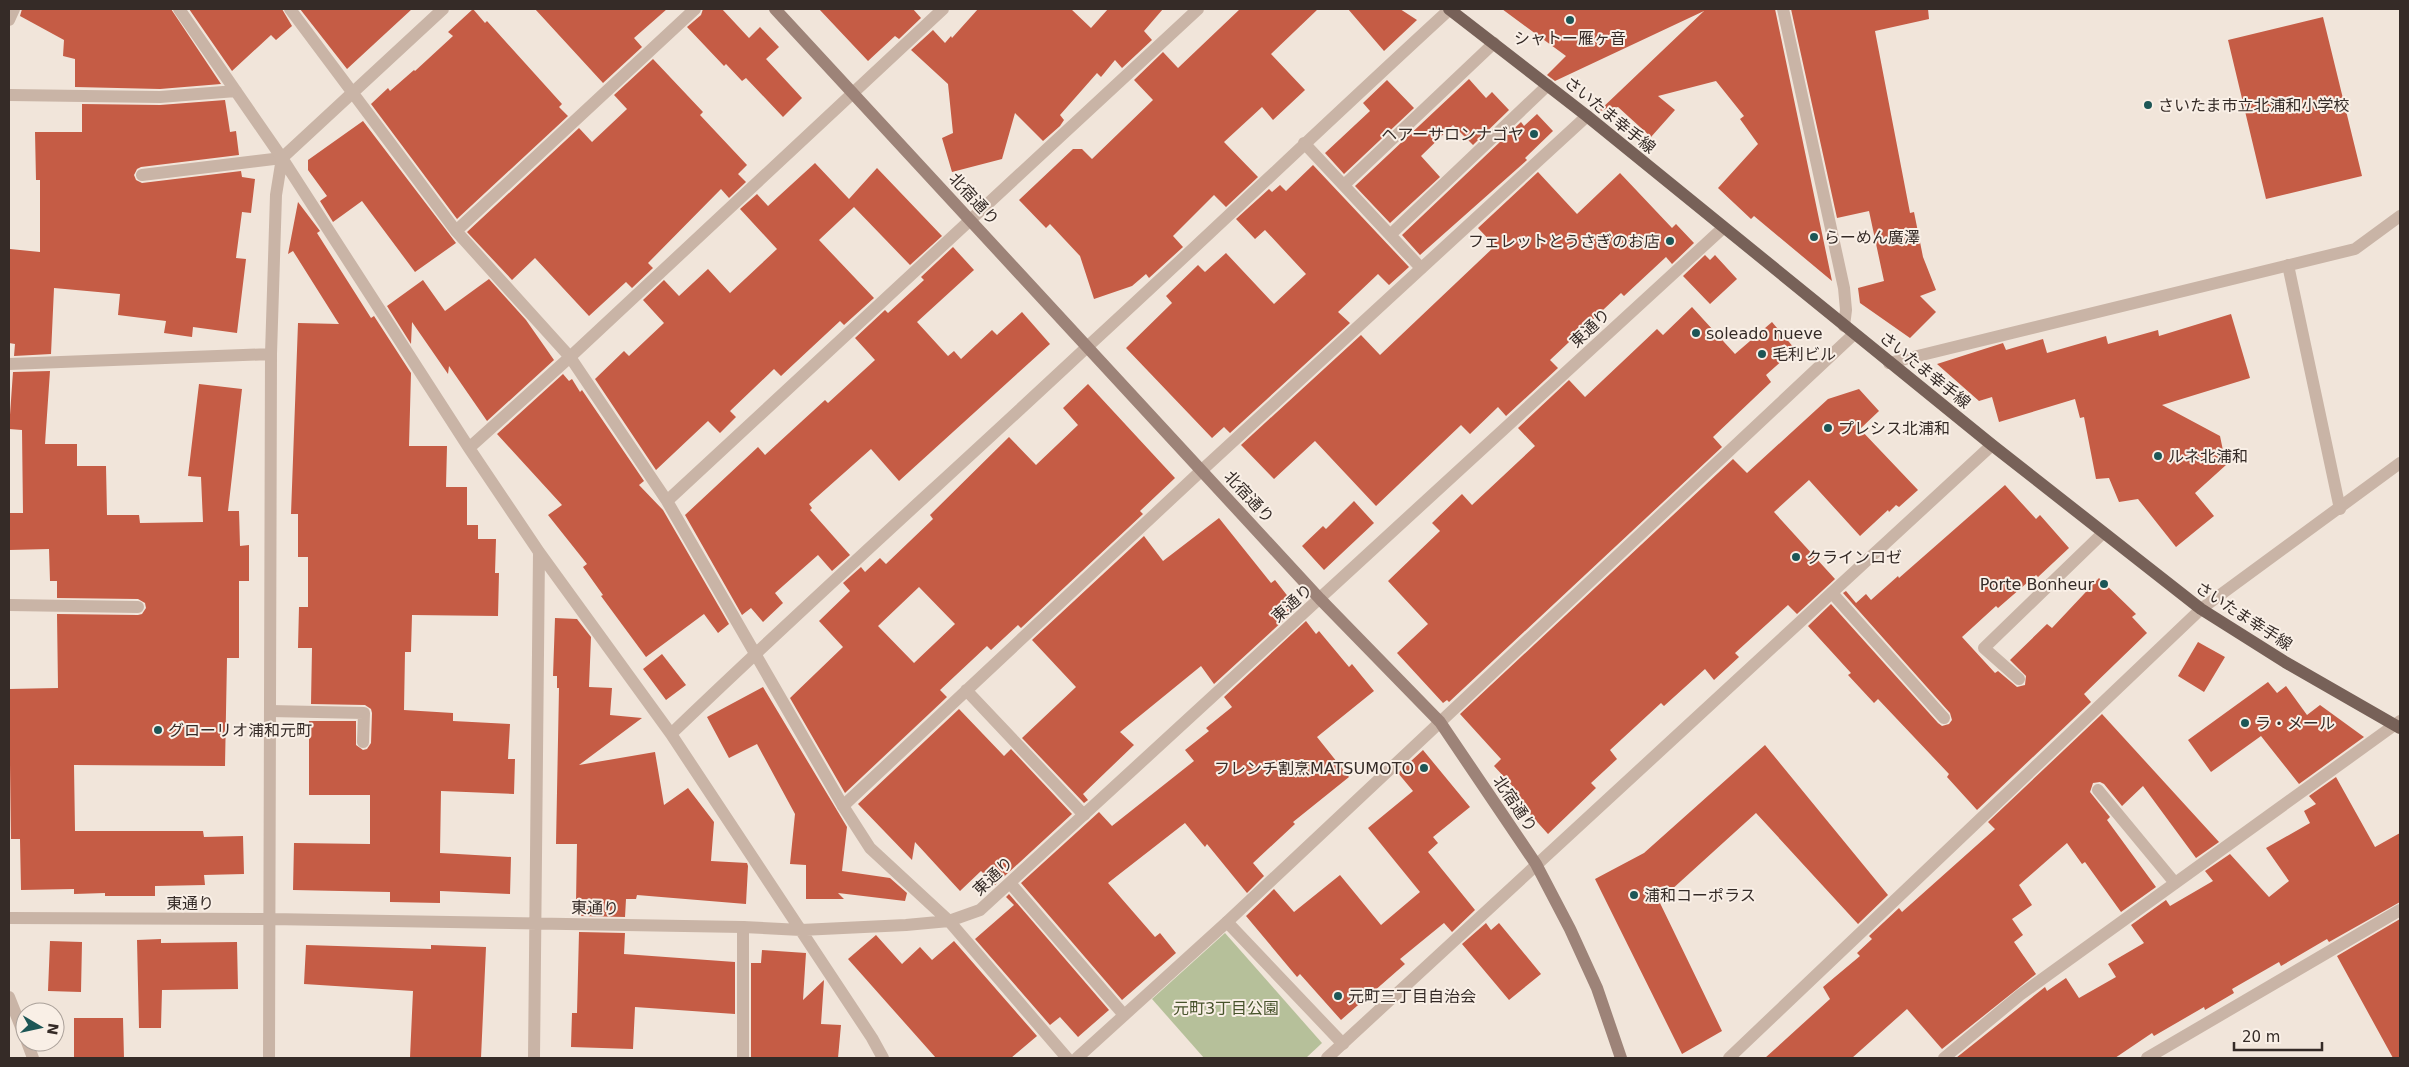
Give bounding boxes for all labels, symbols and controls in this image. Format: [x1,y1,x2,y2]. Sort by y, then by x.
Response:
marker: シャトー雁ヶ音 [1564,14,1576,26]
place label: シャトー雁ヶ音 [1514,29,1626,48]
street label: さいたま幸手線 [1561,73,1659,157]
place label: さいたま市立北浦和小学校 [2158,96,2350,115]
marker: さいたま市立北浦和小学校 [2142,99,2154,111]
place label: ヘアーサロンナゴヤ [1381,125,1524,144]
marker: ヘアーサロンナゴヤ [1528,128,1540,140]
street label: 北宿通り [945,169,1003,229]
place label: らーめん廣澤 [1824,228,1920,247]
marker: らーめん廣澤 [1808,231,1820,243]
place label: フェレットとうさぎのお店 [1468,232,1660,251]
marker: フェレットとうさぎのお店 [1664,235,1676,247]
street label: 東通り [1566,305,1614,351]
place label: soleado nueve [1706,324,1823,343]
marker: soleado nueve [1690,327,1702,339]
street label: さいたま幸手線 [1876,328,1974,412]
place label: 毛利ビル [1772,345,1836,364]
marker: 毛利ビル [1756,348,1768,360]
place label: プレシス北浦和 [1838,419,1950,438]
marker: プレシス北浦和 [1822,422,1834,434]
place label: ルネ北浦和 [2168,447,2248,466]
marker: ルネ北浦和 [2152,450,2164,462]
street label: 北宿通り [1220,467,1278,527]
place label: クラインロゼ [1806,548,1902,567]
marker: クラインロゼ [1790,551,1802,563]
place label: Porte Bonheur [1980,575,2094,594]
marker: Porte Bonheur [2098,578,2110,590]
street label: さいたま幸手線 [2192,578,2296,654]
street label: 東通り [1268,580,1316,626]
place label: ラ・メール [2255,714,2335,733]
marker: ラ・メール [2239,717,2251,729]
place label: グローリオ浦和元町 [168,721,312,740]
marker: グローリオ浦和元町 [152,724,164,736]
place label: フレンチ割烹MATSUMOTO [1214,759,1414,778]
marker: フレンチ割烹MATSUMOTO [1418,762,1430,774]
street label: 北宿通り [1489,772,1541,836]
street label: 東通り [969,853,1017,899]
place label: 浦和コーポラス [1644,886,1756,905]
marker: 浦和コーポラス [1628,889,1640,901]
street label: 東通り [166,894,214,913]
street label: 東通り [571,898,619,918]
place label: 元町三丁目自治会 [1348,987,1476,1006]
marker: 元町三丁目自治会 [1332,990,1344,1002]
park label: 元町3丁目公園 [1173,999,1279,1018]
north arrow [15,1002,65,1052]
scale bar [2234,1020,2322,1052]
text: N [44,1022,62,1036]
text: 20 m [2242,1028,2280,1046]

